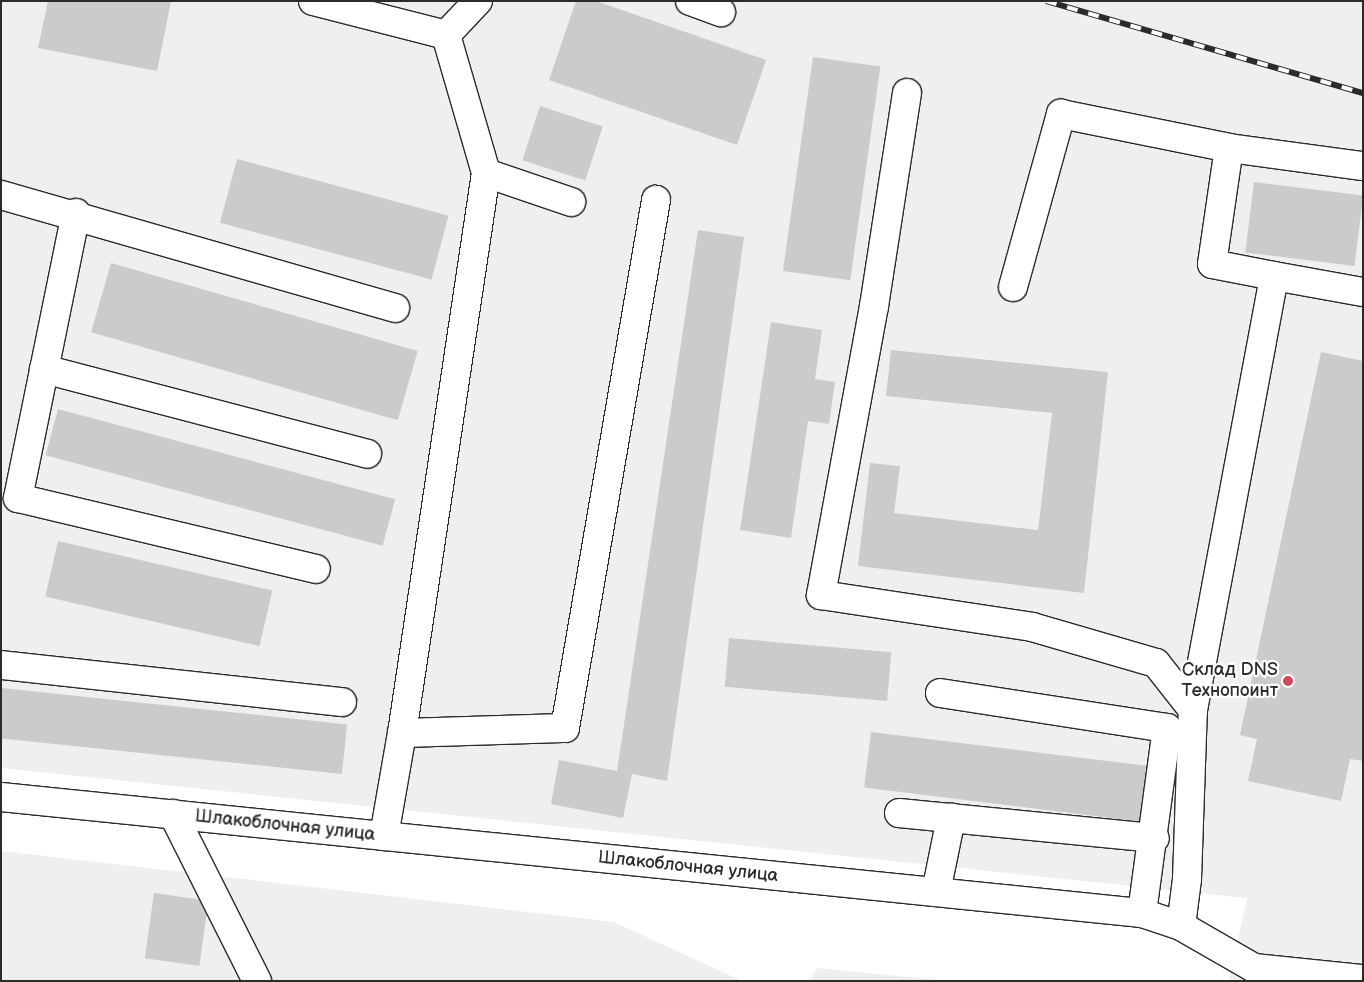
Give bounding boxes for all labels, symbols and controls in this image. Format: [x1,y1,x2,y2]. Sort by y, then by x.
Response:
place label: Склад DNS Технопоинт [1181,660,1278,702]
marker: Склад DNS Технопоинт [1282,675,1294,687]
street label: Шлакоблочная улица [194,806,376,846]
street label: Шлакоблочная улица [597,847,779,887]

